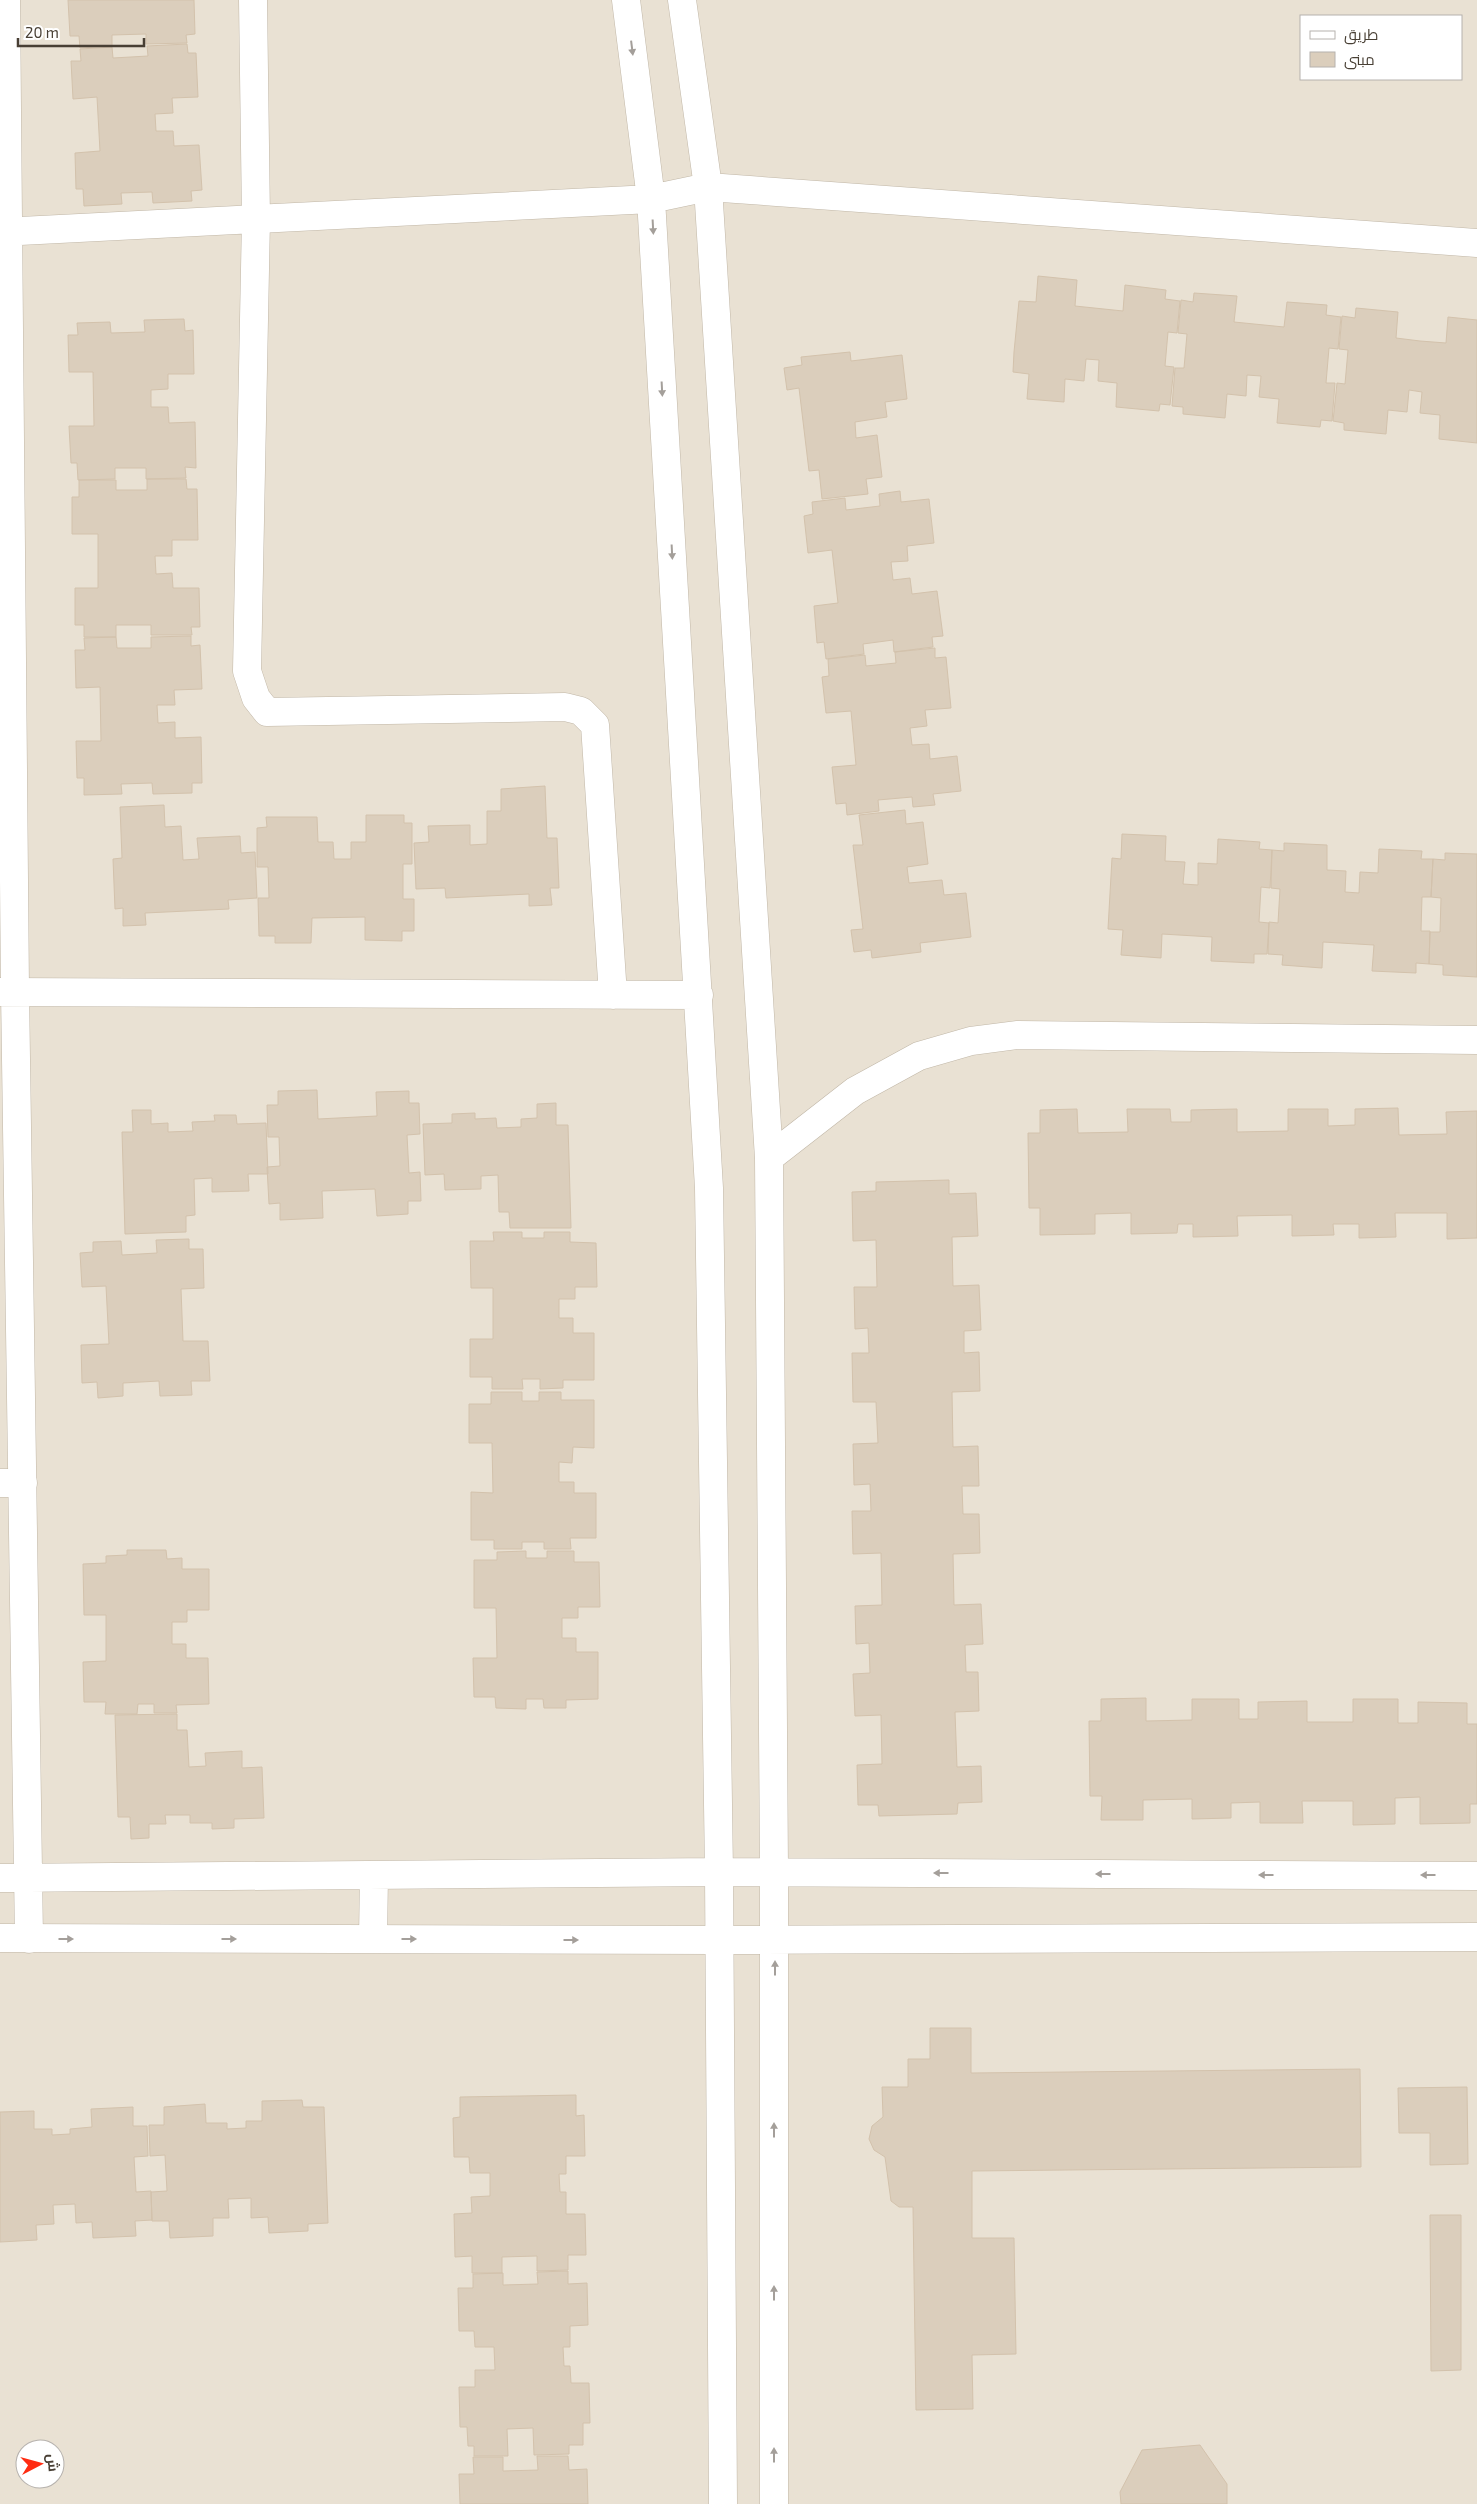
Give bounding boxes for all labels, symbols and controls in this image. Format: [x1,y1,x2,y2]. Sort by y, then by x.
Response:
scale bar [18,15,144,47]
legend [1300,15,1462,80]
text: 20 m [25,23,59,41]
text: طريق [1344,25,1378,45]
one-way arrow [628,41,636,57]
text: مبنى [1344,50,1375,70]
one-way arrow [649,219,657,235]
one-way arrow [659,382,667,398]
one-way arrow [669,544,677,560]
one-way arrow [933,1869,949,1877]
one-way arrow [1095,1870,1111,1878]
one-way arrow [1258,1871,1274,1879]
one-way arrow [1420,1871,1436,1879]
one-way arrow [58,1935,74,1943]
one-way arrow [221,1935,237,1943]
one-way arrow [401,1935,417,1943]
one-way arrow [563,1936,579,1944]
one-way arrow [771,1960,779,1976]
one-way arrow [770,2122,778,2138]
one-way arrow [770,2285,778,2301]
north arrow [15,2439,65,2489]
one-way arrow [770,2447,778,2463]
text: ش [43,2453,63,2473]

